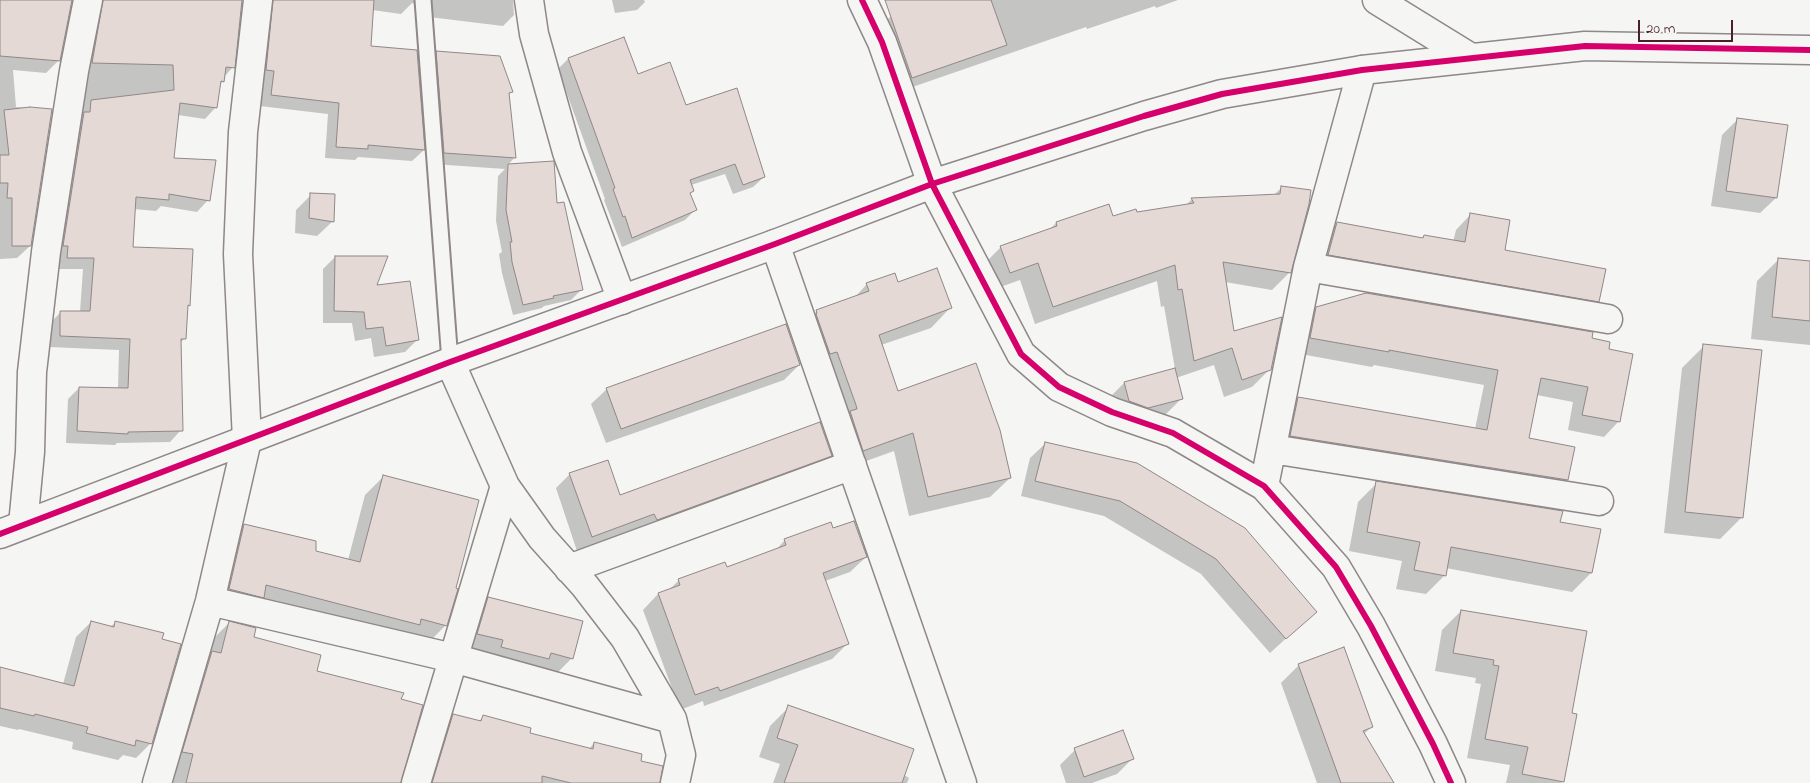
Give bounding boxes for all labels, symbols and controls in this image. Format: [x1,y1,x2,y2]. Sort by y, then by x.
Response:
scale bar [1640,10,1735,42]
text: 20 m [1646,18,1675,40]

